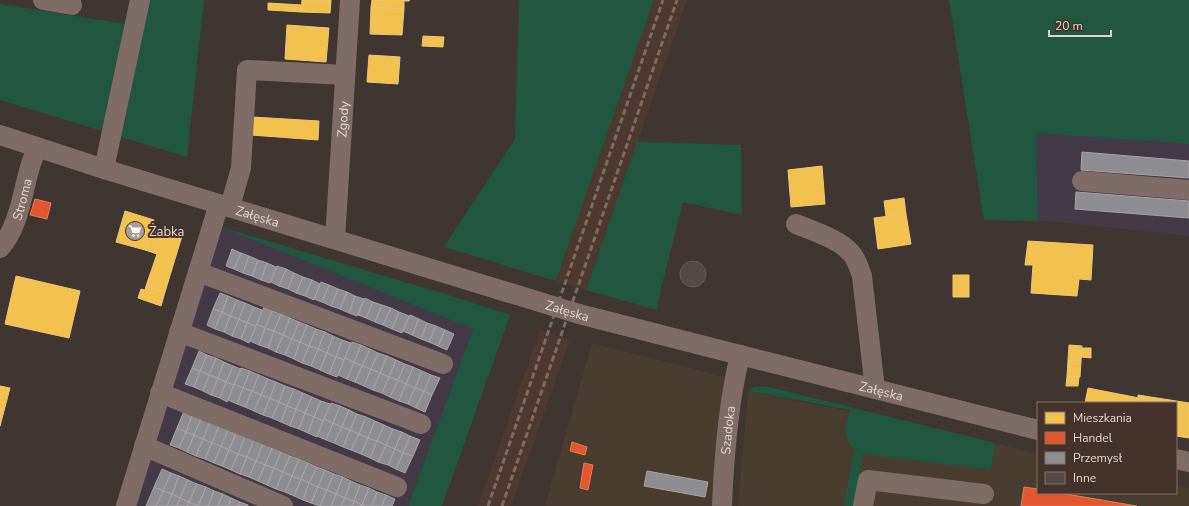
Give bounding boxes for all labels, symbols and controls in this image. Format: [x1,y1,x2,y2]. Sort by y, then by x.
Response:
scale bar [1049,12,1111,38]
text: 20 m [1055,18,1083,34]
street label: Zgody [333,100,354,138]
street label: Stroma [8,177,37,223]
street label: Załęska [233,202,281,232]
supermarket icon: Żabka [124,220,146,242]
place label: Żabka [149,222,184,241]
street label: Załęska [543,296,591,326]
street label: Załęska [857,377,905,406]
legend [1037,402,1177,494]
street label: Szadoka [717,405,740,455]
text: Mieszkania [1073,410,1132,426]
text: Handel [1073,430,1113,446]
text: Przemysł [1073,450,1123,466]
text: Inne [1073,470,1096,486]

